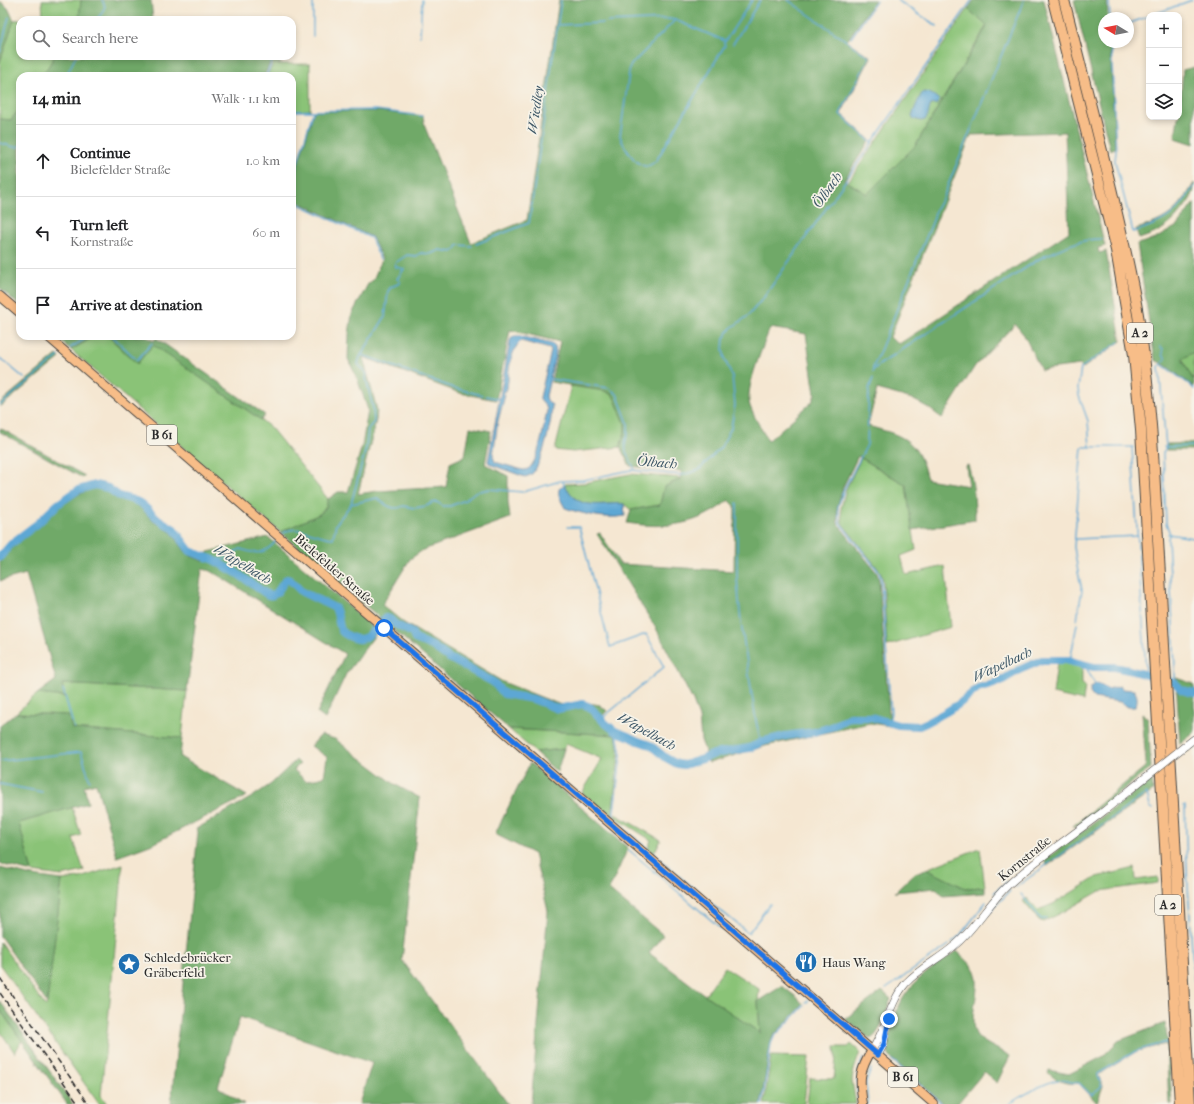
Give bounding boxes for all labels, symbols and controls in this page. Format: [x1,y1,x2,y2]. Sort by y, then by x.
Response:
north arrow [1098,12,1134,48]
map controls [1146,12,1182,120]
button: + [1146,12,1182,48]
search box [16,16,296,60]
icon: search [30,27,52,49]
text: Search here [62,29,138,47]
button: − [1146,48,1182,84]
water label: Wiedley [524,84,547,135]
button: layers [1146,84,1182,120]
text: 14 min [32,88,81,108]
text: Walk · 1.1 km [212,91,280,106]
text: Continue [70,144,130,162]
icon: ahead [32,150,54,172]
text: 1.0 km [245,153,280,168]
text: Bielefelder Straße [70,162,171,177]
water label: Ölbach [808,168,846,212]
text: Turn left [70,216,128,234]
icon: left [32,222,54,244]
text: 60 m [252,225,280,240]
text: Kornstraße [70,234,133,249]
icon: arrive [32,294,54,316]
text: Arrive at destination [70,296,202,314]
road number: A 2 [1127,323,1153,343]
road number: B 61 [147,425,177,445]
water label: Ölbach [636,451,678,473]
street label: Bielefelder Straße [292,531,378,608]
water label: Wapelbach [211,541,275,588]
route start [375,619,393,637]
water label: Wapelbach [970,643,1035,686]
water label: Wapelbach [615,709,679,754]
street label: Kornstraße [995,832,1054,884]
road number: A 2 [1155,895,1181,915]
restaurant icon: Haus Wang [793,949,819,975]
place label: Schledebrücker Gräberfeld [144,950,231,980]
place icon: Schledebrücker Gräberfeld [116,951,142,977]
place label: Haus Wang [822,955,887,970]
route end [880,1010,898,1028]
road number: B 61 [888,1067,918,1087]

